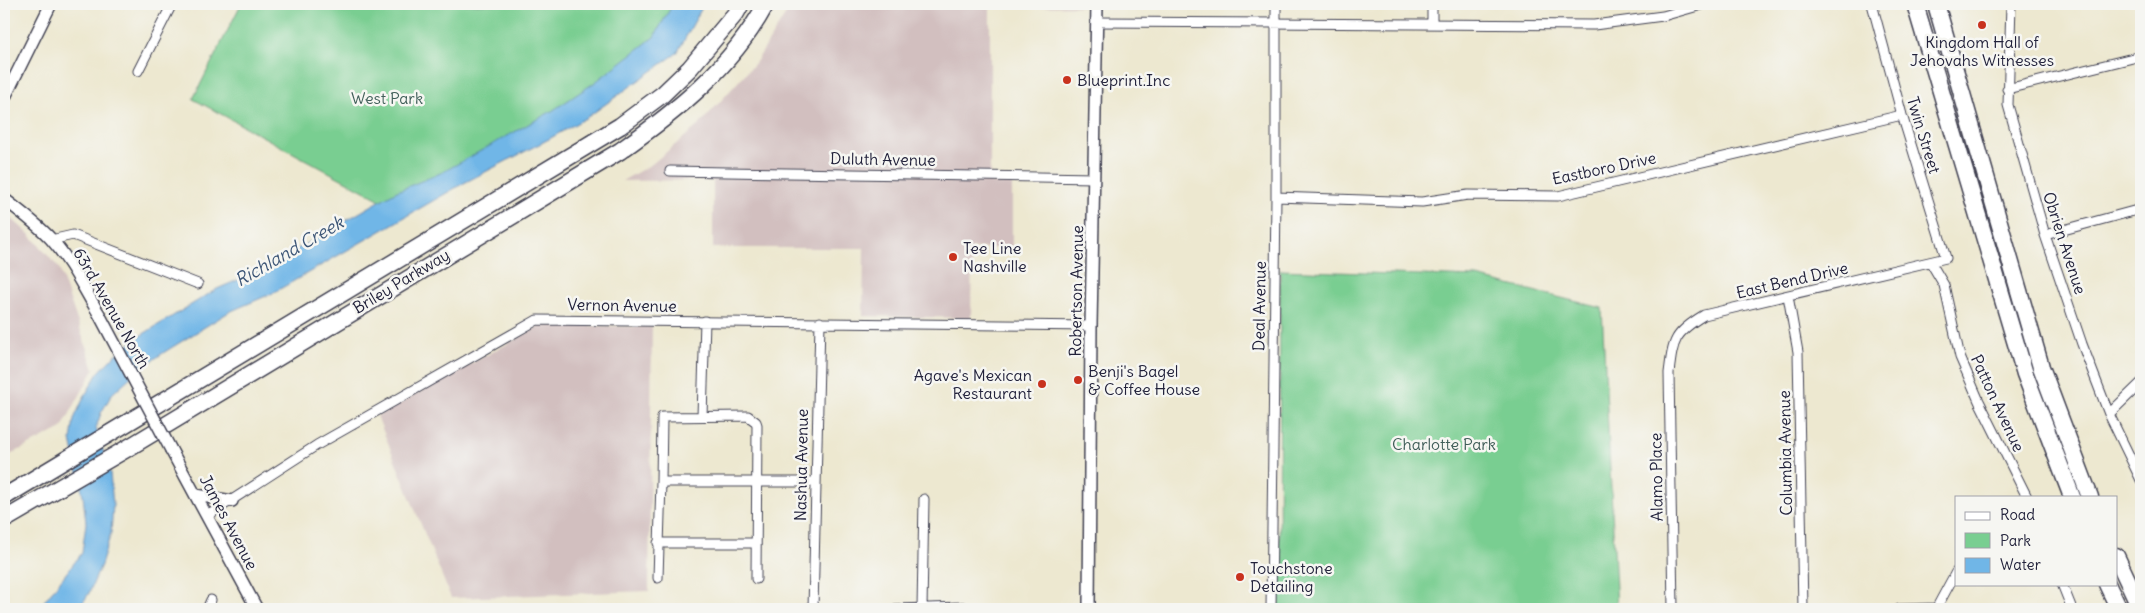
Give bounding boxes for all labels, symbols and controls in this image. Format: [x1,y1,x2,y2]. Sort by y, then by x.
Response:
marker: Kingdom Hall of Jehovahs Witnesses [1976,19,1988,31]
place label: Kingdom Hall of Jehovahs Witnesses [1910,32,2054,70]
place label: Blueprint.Inc [1077,70,1170,90]
marker: Blueprint.Inc [1061,74,1073,86]
park label: West Park [351,88,423,108]
street label: Twin Street [1903,94,1945,176]
street label: Eastboro Drive [1550,147,1658,189]
street label: Duluth Avenue [830,148,936,170]
street label: Obrien Avenue [2039,189,2091,297]
water label: Richland Creek [231,210,349,291]
street label: Robertson Avenue [1065,225,1087,357]
place label: Tee Line Nashville [963,238,1027,276]
street label: 63rd Avenue North [69,244,155,372]
street label: Briley Parkway [349,244,453,318]
marker: Tee Line Nashville [947,251,959,263]
street label: East Bend Drive [1734,257,1850,303]
street label: Deal Avenue [1248,261,1270,351]
street label: Vernon Avenue [567,294,677,316]
street label: Patton Avenue [1967,351,2029,455]
place label: Benji's Bagel & Coffee House [1088,361,1200,399]
place label: Agave's Mexican Restaurant [914,365,1033,403]
marker: Benji's Bagel & Coffee House [1072,374,1084,386]
marker: Agave's Mexican Restaurant [1036,378,1048,390]
street label: Columbia Avenue [1774,390,1796,516]
street label: Nashua Avenue [790,409,812,521]
street label: Alamo Place [1645,433,1667,521]
park label: Charlotte Park [1392,434,1496,454]
street label: James Avenue [196,471,262,573]
legend [1955,496,2118,586]
text: Road [2000,505,2035,524]
text: Park [2000,531,2031,550]
text: Water [2000,555,2041,574]
place label: Touchstone Detailing [1250,558,1333,596]
marker: Touchstone Detailing [1234,571,1246,583]

